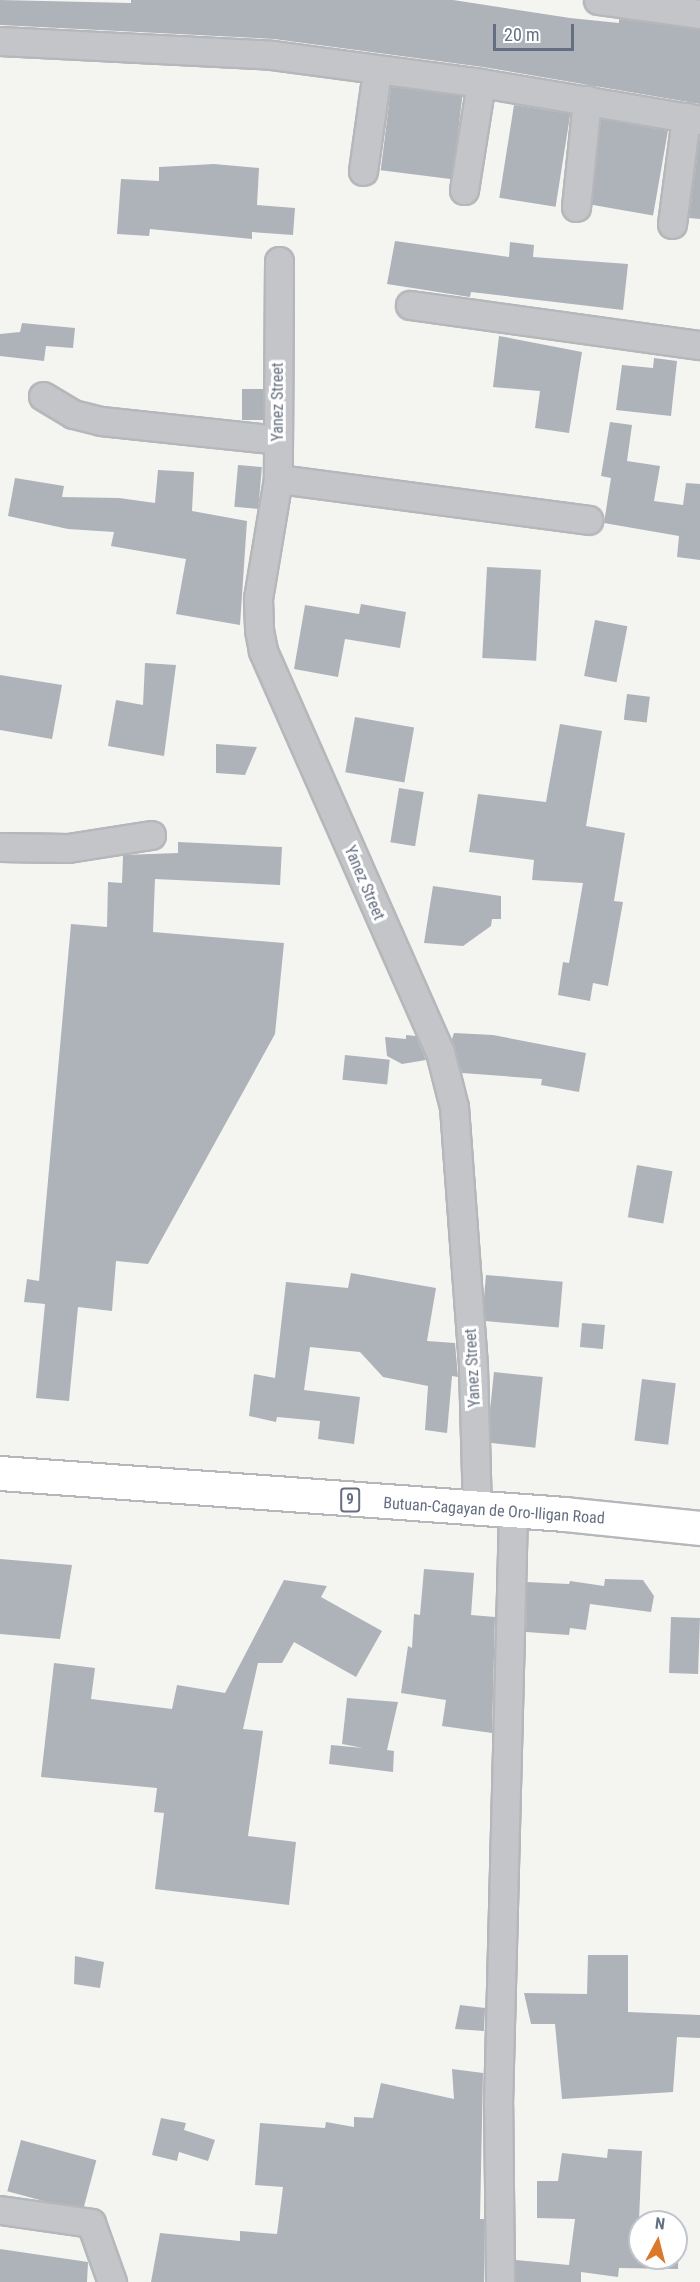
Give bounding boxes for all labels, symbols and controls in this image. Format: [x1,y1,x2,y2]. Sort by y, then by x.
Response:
scale bar [496,12,577,50]
text: 20 m [504,24,539,45]
street label: Yanez Street [268,363,288,441]
street label: Yanez Street [340,843,388,923]
street label: Yanez Street [461,1328,485,1408]
road number: 9 [340,1488,360,1512]
street label: Butuan-Cagayan de Oro-Iligan Road [383,1494,605,1528]
north arrow [628,2210,688,2270]
text: N [654,2214,666,2234]

